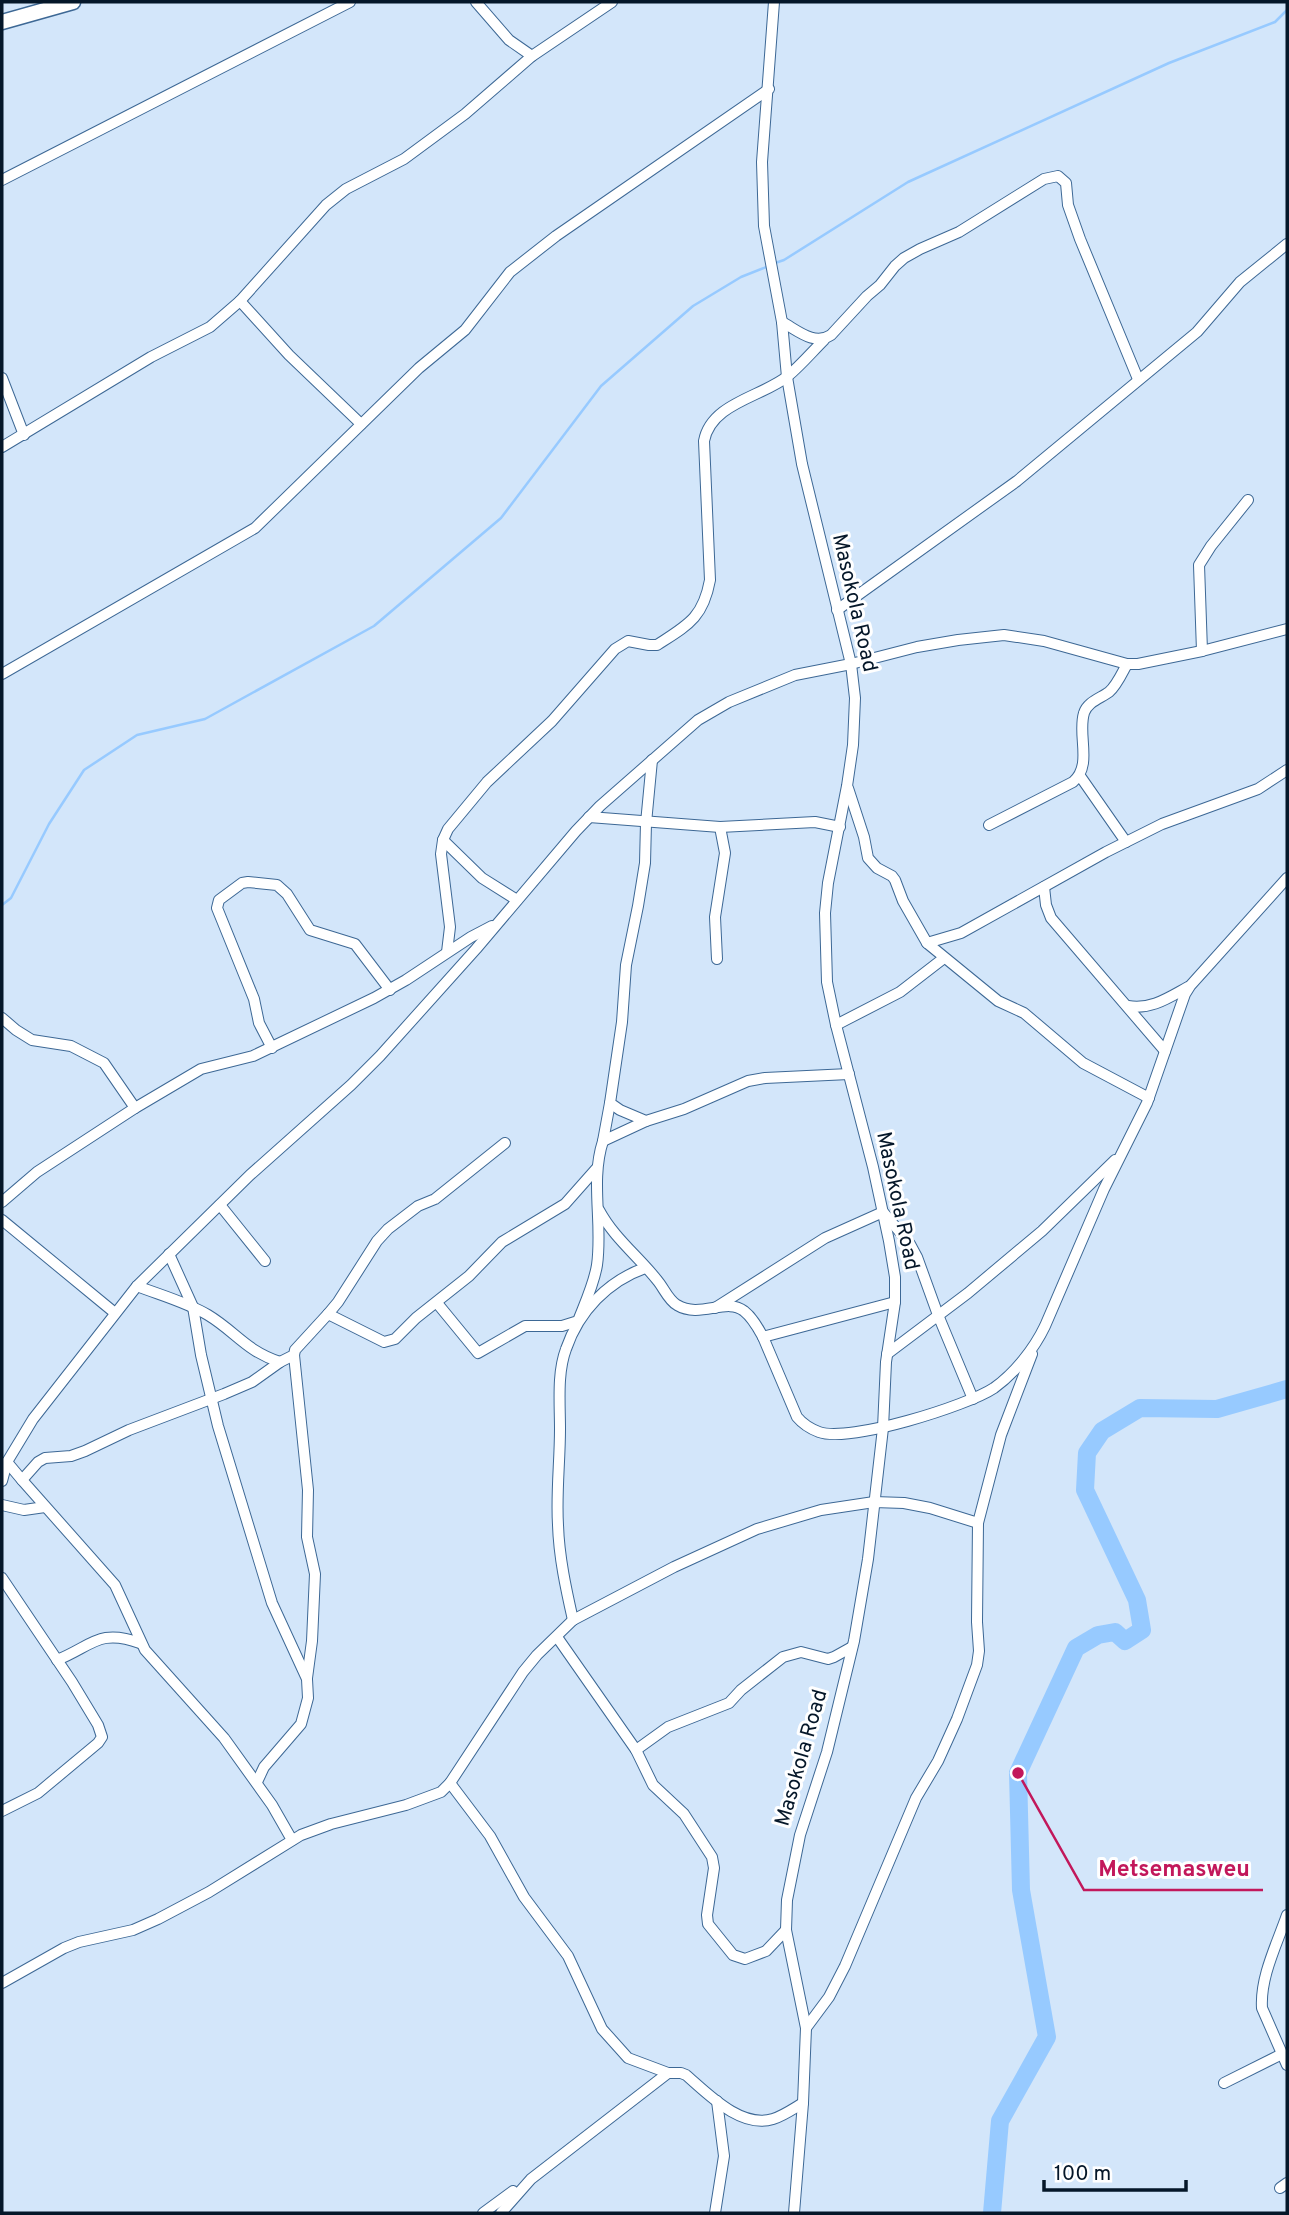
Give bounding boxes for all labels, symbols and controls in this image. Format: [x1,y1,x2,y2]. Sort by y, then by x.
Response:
street label: Masokola Road [825,531,883,675]
street label: Masokola Road [869,1129,925,1273]
street label: Masokola Road [770,1687,834,1829]
callout: Metsemasweu [1084,1846,1263,1890]
text: Metsemasweu [1098,1856,1250,1885]
scale bar [1044,2148,1186,2192]
text: 100 m [1054,2161,1111,2188]

